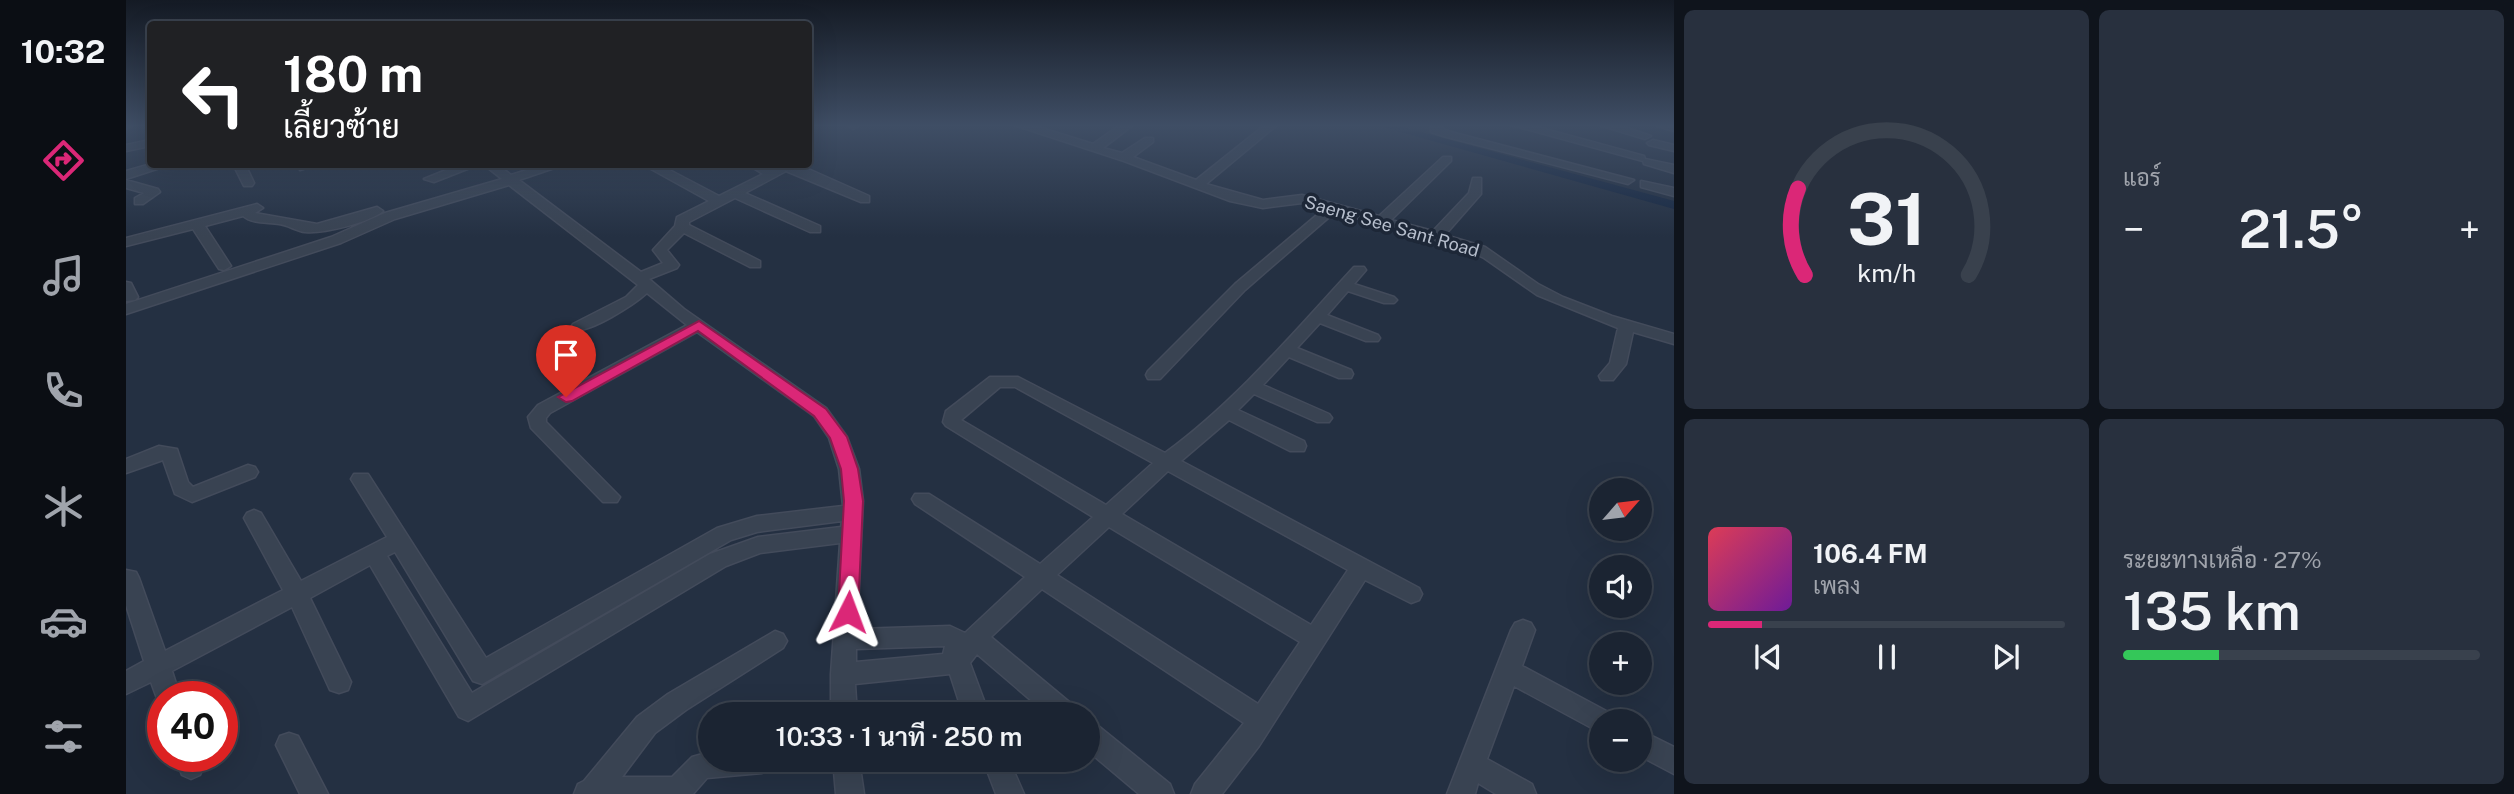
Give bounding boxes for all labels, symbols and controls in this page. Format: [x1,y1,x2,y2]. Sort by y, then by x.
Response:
text: 10:32 [21,33,105,70]
text: 180 m [283,45,423,103]
icon: left [168,49,259,140]
text: เลี้ยวซ้าย [283,108,400,145]
icon: directions [39,136,88,185]
text: แอร์ [2123,164,2161,191]
text: 31 [1847,177,1926,262]
street label: Saeng See Sant Road [1302,191,1482,261]
text: 21.5° [2239,199,2364,260]
text: − [2123,207,2144,252]
text: + [2459,207,2480,252]
icon: music [39,251,88,300]
text: km/h [1857,258,1916,288]
pin [536,325,596,397]
icon: arrive [547,336,585,374]
icon: phone [39,366,88,415]
north arrow [1589,478,1652,541]
map controls [1589,478,1652,772]
icon: climate [39,482,88,531]
text: 106.4 FM [1813,538,1928,569]
text: ระยะทางเหลือ · 27% [2123,546,2322,573]
button: sound [1589,555,1652,618]
text: เพลง [1813,572,1860,599]
position arrow [811,575,885,649]
text: 135 km [2123,581,2300,642]
icon: car [39,597,88,646]
button: + [1589,632,1652,695]
icon: previous [1749,638,1787,676]
icon: pause [1868,638,1906,676]
icon: next [1987,638,2025,676]
speed limit sign: 40 [147,681,238,772]
button: − [1589,709,1652,772]
icon: filters [39,712,88,761]
text: 10:33 · 1 นาที · 250 m [776,721,1022,752]

